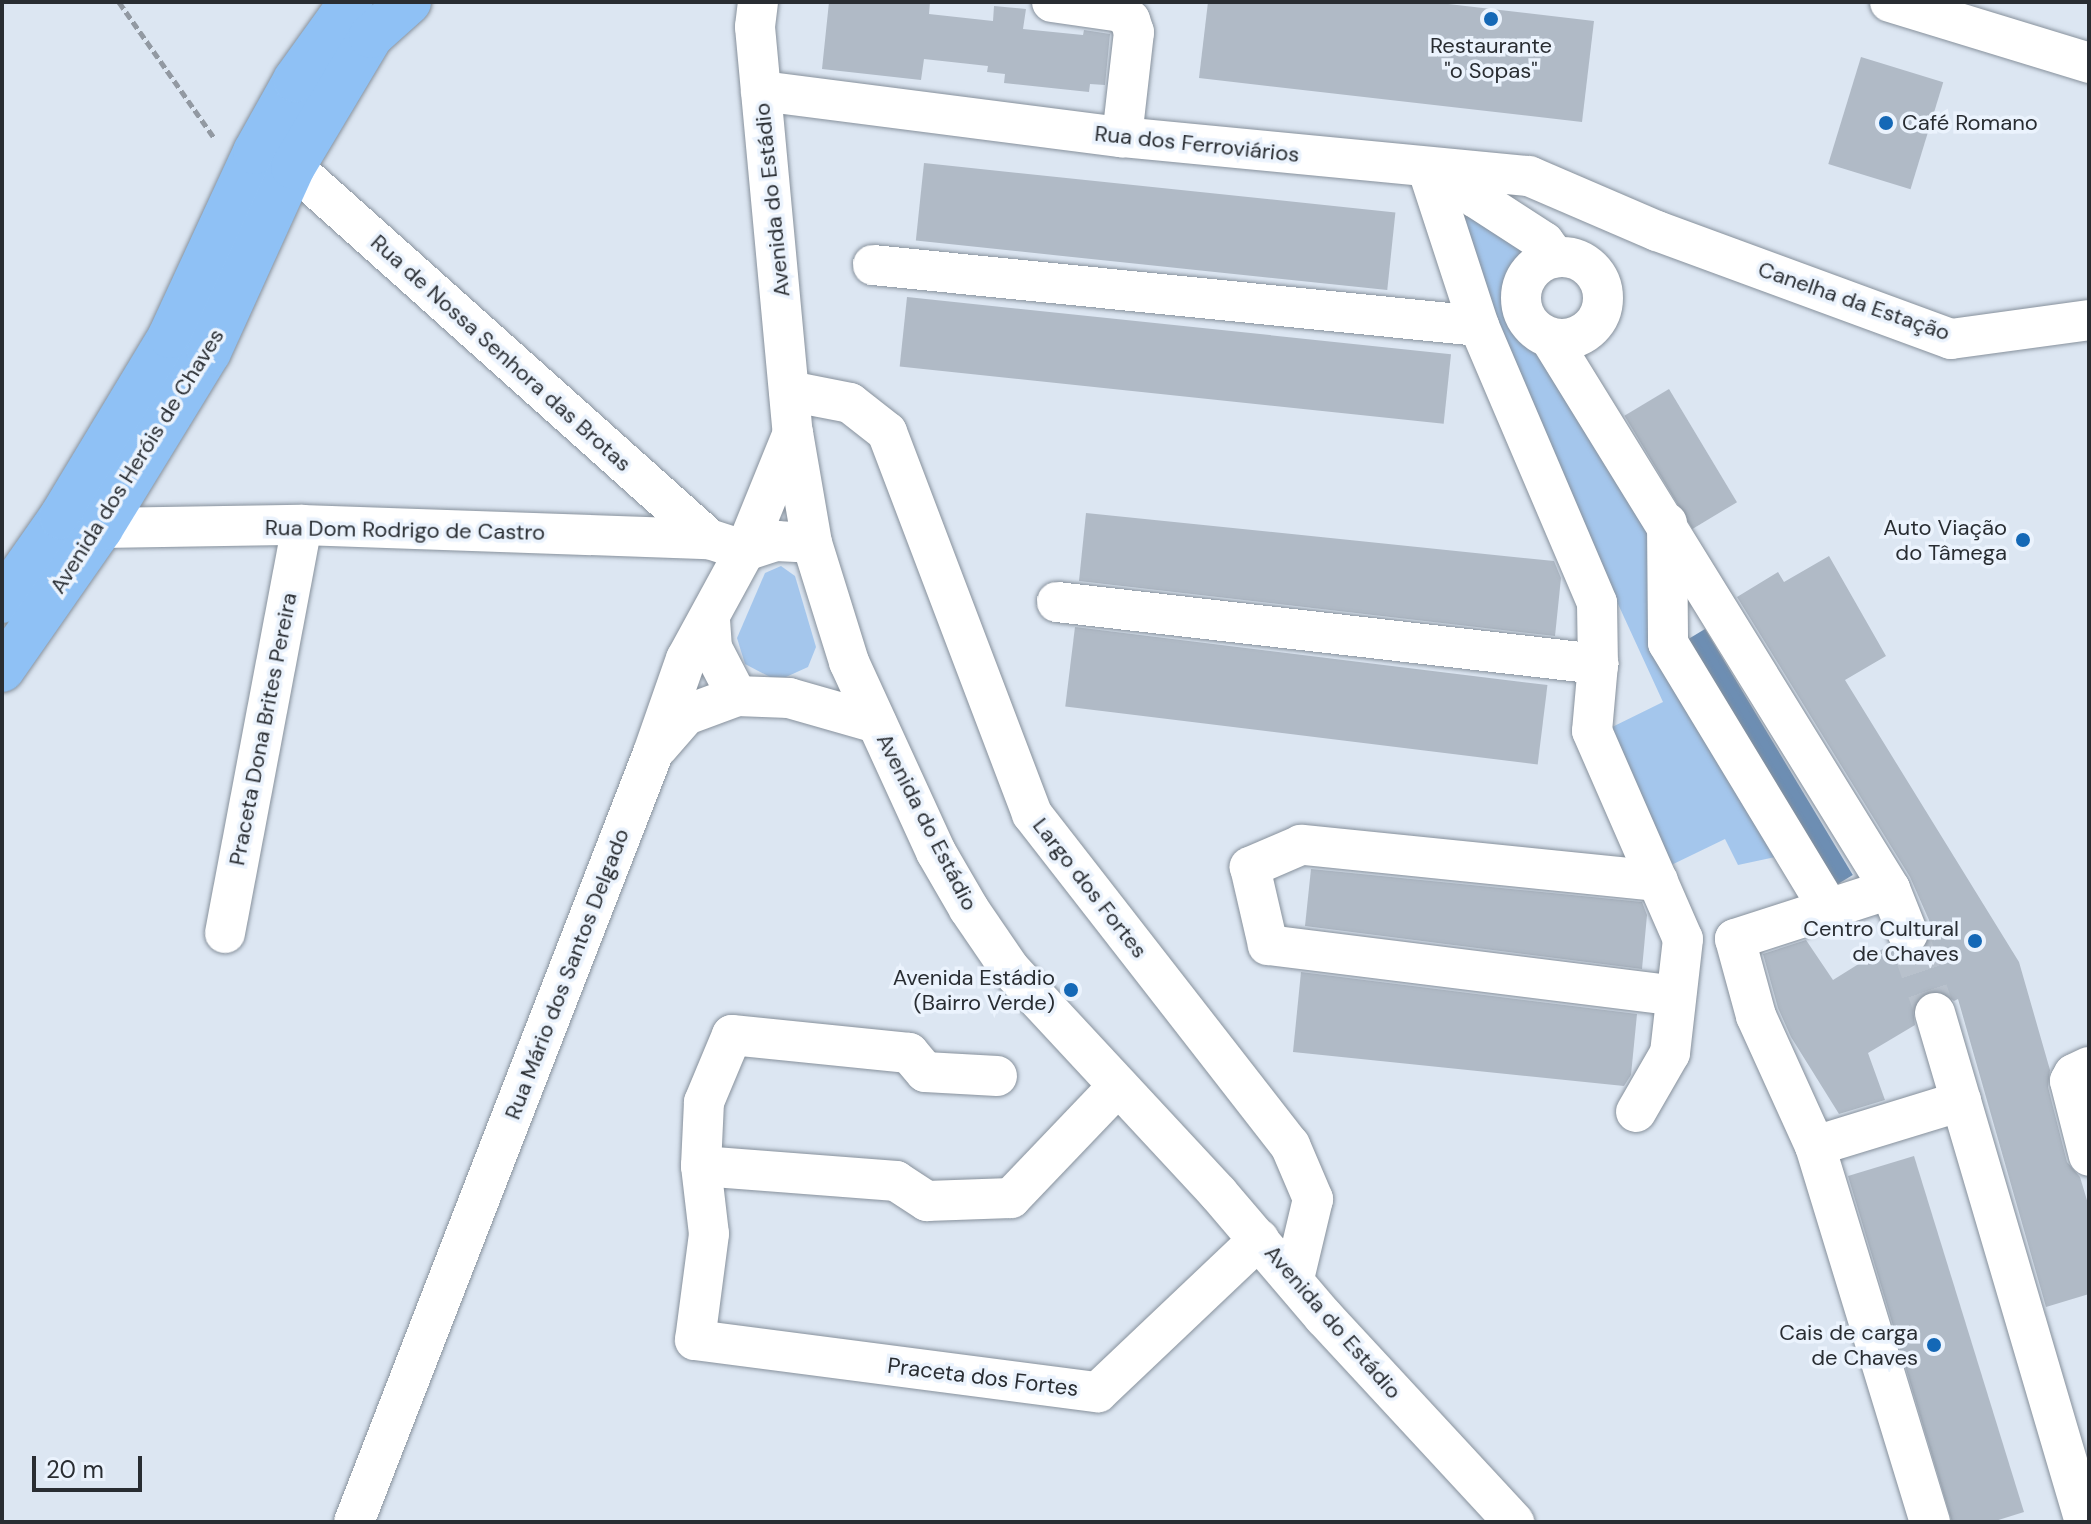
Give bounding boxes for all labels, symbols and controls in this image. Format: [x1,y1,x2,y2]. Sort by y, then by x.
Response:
marker: Restaurante "o Sopas" [1482,10,1500,28]
place label: Restaurante "o Sopas" [1430,32,1552,84]
street label: Avenida do Estádio [749,102,795,298]
place label: Café Romano [1902,110,2038,136]
marker: Café Romano [1877,114,1895,132]
street label: Rua dos Ferroviários [1093,120,1301,168]
street label: Rua de Nossa Senhora das Brotas [365,229,637,477]
street label: Canelha da Estação [1755,256,1953,346]
street label: Avenida dos Heróis de Chaves [44,324,230,598]
street label: Rua Dom Rodrigo de Castro [265,514,545,546]
place label: Auto Viação do Tâmega [1883,514,2007,566]
marker: Auto Viação do Tâmega [2014,531,2032,549]
street label: Praceta Dona Brites Pereira [224,590,302,868]
street label: Avenida do Estádio [871,729,983,915]
street label: Largo dos Fortes [1027,813,1153,963]
street label: Rua Mário dos Santos Delgado [499,825,635,1123]
place label: Centro Cultural de Chaves [1803,915,1959,966]
marker: Centro Cultural de Chaves [1966,932,1984,950]
place label: Avenida Estádio (Bairro Verde) [893,964,1055,1016]
marker: Avenida Estádio (Bairro Verde) [1062,981,1080,999]
street label: Avenida do Estádio [1259,1240,1407,1404]
place label: Cais de carga de Chaves [1779,1319,1918,1370]
marker: Cais de carga de Chaves [1925,1336,1943,1354]
street label: Praceta dos Fortes [886,1352,1080,1402]
scale bar [36,1440,146,1490]
text: 20 m [46,1454,104,1485]

